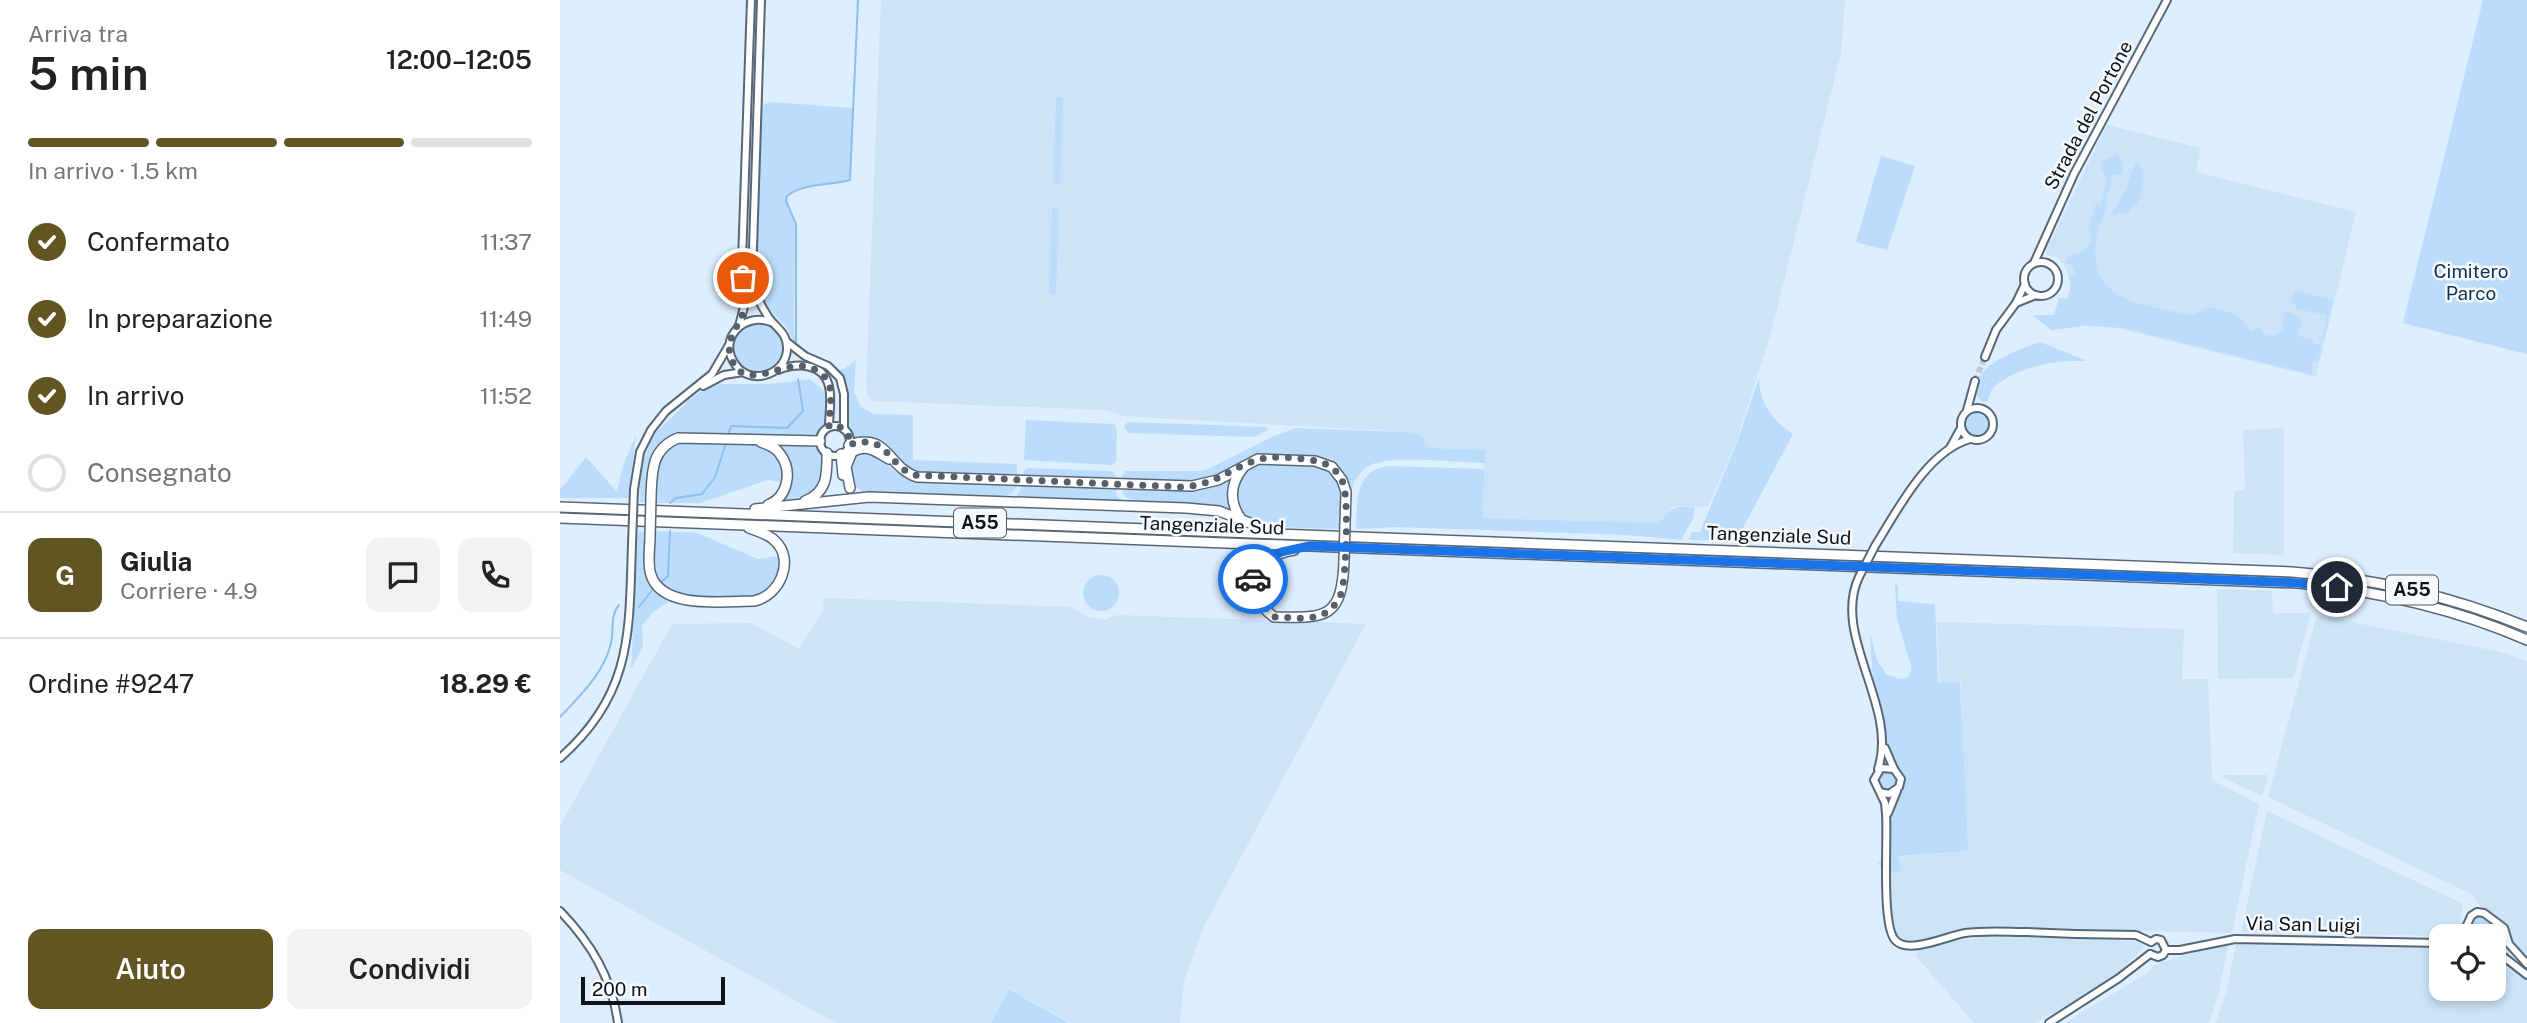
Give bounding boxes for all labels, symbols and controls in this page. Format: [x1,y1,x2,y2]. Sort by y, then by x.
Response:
text: Arriva tra [28,20,128,47]
street label: Strada del Portone [2039,37,2137,193]
text: 12:00–12:05 [386,44,532,75]
text: 5 min [28,46,149,100]
text: In arrivo · 1.5 km [28,157,198,184]
icon: check [28,223,66,261]
text: Confermato [87,226,230,257]
text: 11:37 [480,228,532,255]
pin [713,248,773,308]
icon: bag [724,259,762,297]
park label: Cimitero Parco [2434,260,2508,304]
icon: check [28,300,66,338]
text: In preparazione [87,303,273,334]
text: 11:49 [479,305,532,332]
icon: check [28,377,66,415]
text: In arrivo [87,380,184,411]
text: 11:52 [480,382,532,409]
text: Consegnato [87,457,232,488]
road number: A55 [954,508,1006,538]
street label: Tangenziale Sud [1139,511,1285,539]
street label: Tangenziale Sud [1706,521,1852,549]
button: chat [366,538,440,612]
button: phone [458,538,532,612]
courier [1218,544,1288,614]
text: Giulia [120,546,192,577]
pin [2307,557,2367,617]
text: G [55,560,75,591]
icon: car [1234,560,1272,598]
icon: home [2318,568,2356,606]
road number: A55 [2386,576,2438,604]
text: Corriere · 4.9 [120,577,258,604]
text: Ordine #9247 [28,668,194,699]
text: 18.29 € [439,668,532,699]
street label: Via San Luigi [2245,912,2361,936]
map controls [2429,924,2506,1001]
button: locate [2429,924,2506,1001]
button: Aiuto [28,929,273,1009]
button: Condividi [287,929,532,1009]
scale bar [581,974,724,1006]
text: 200 m [592,978,648,1000]

